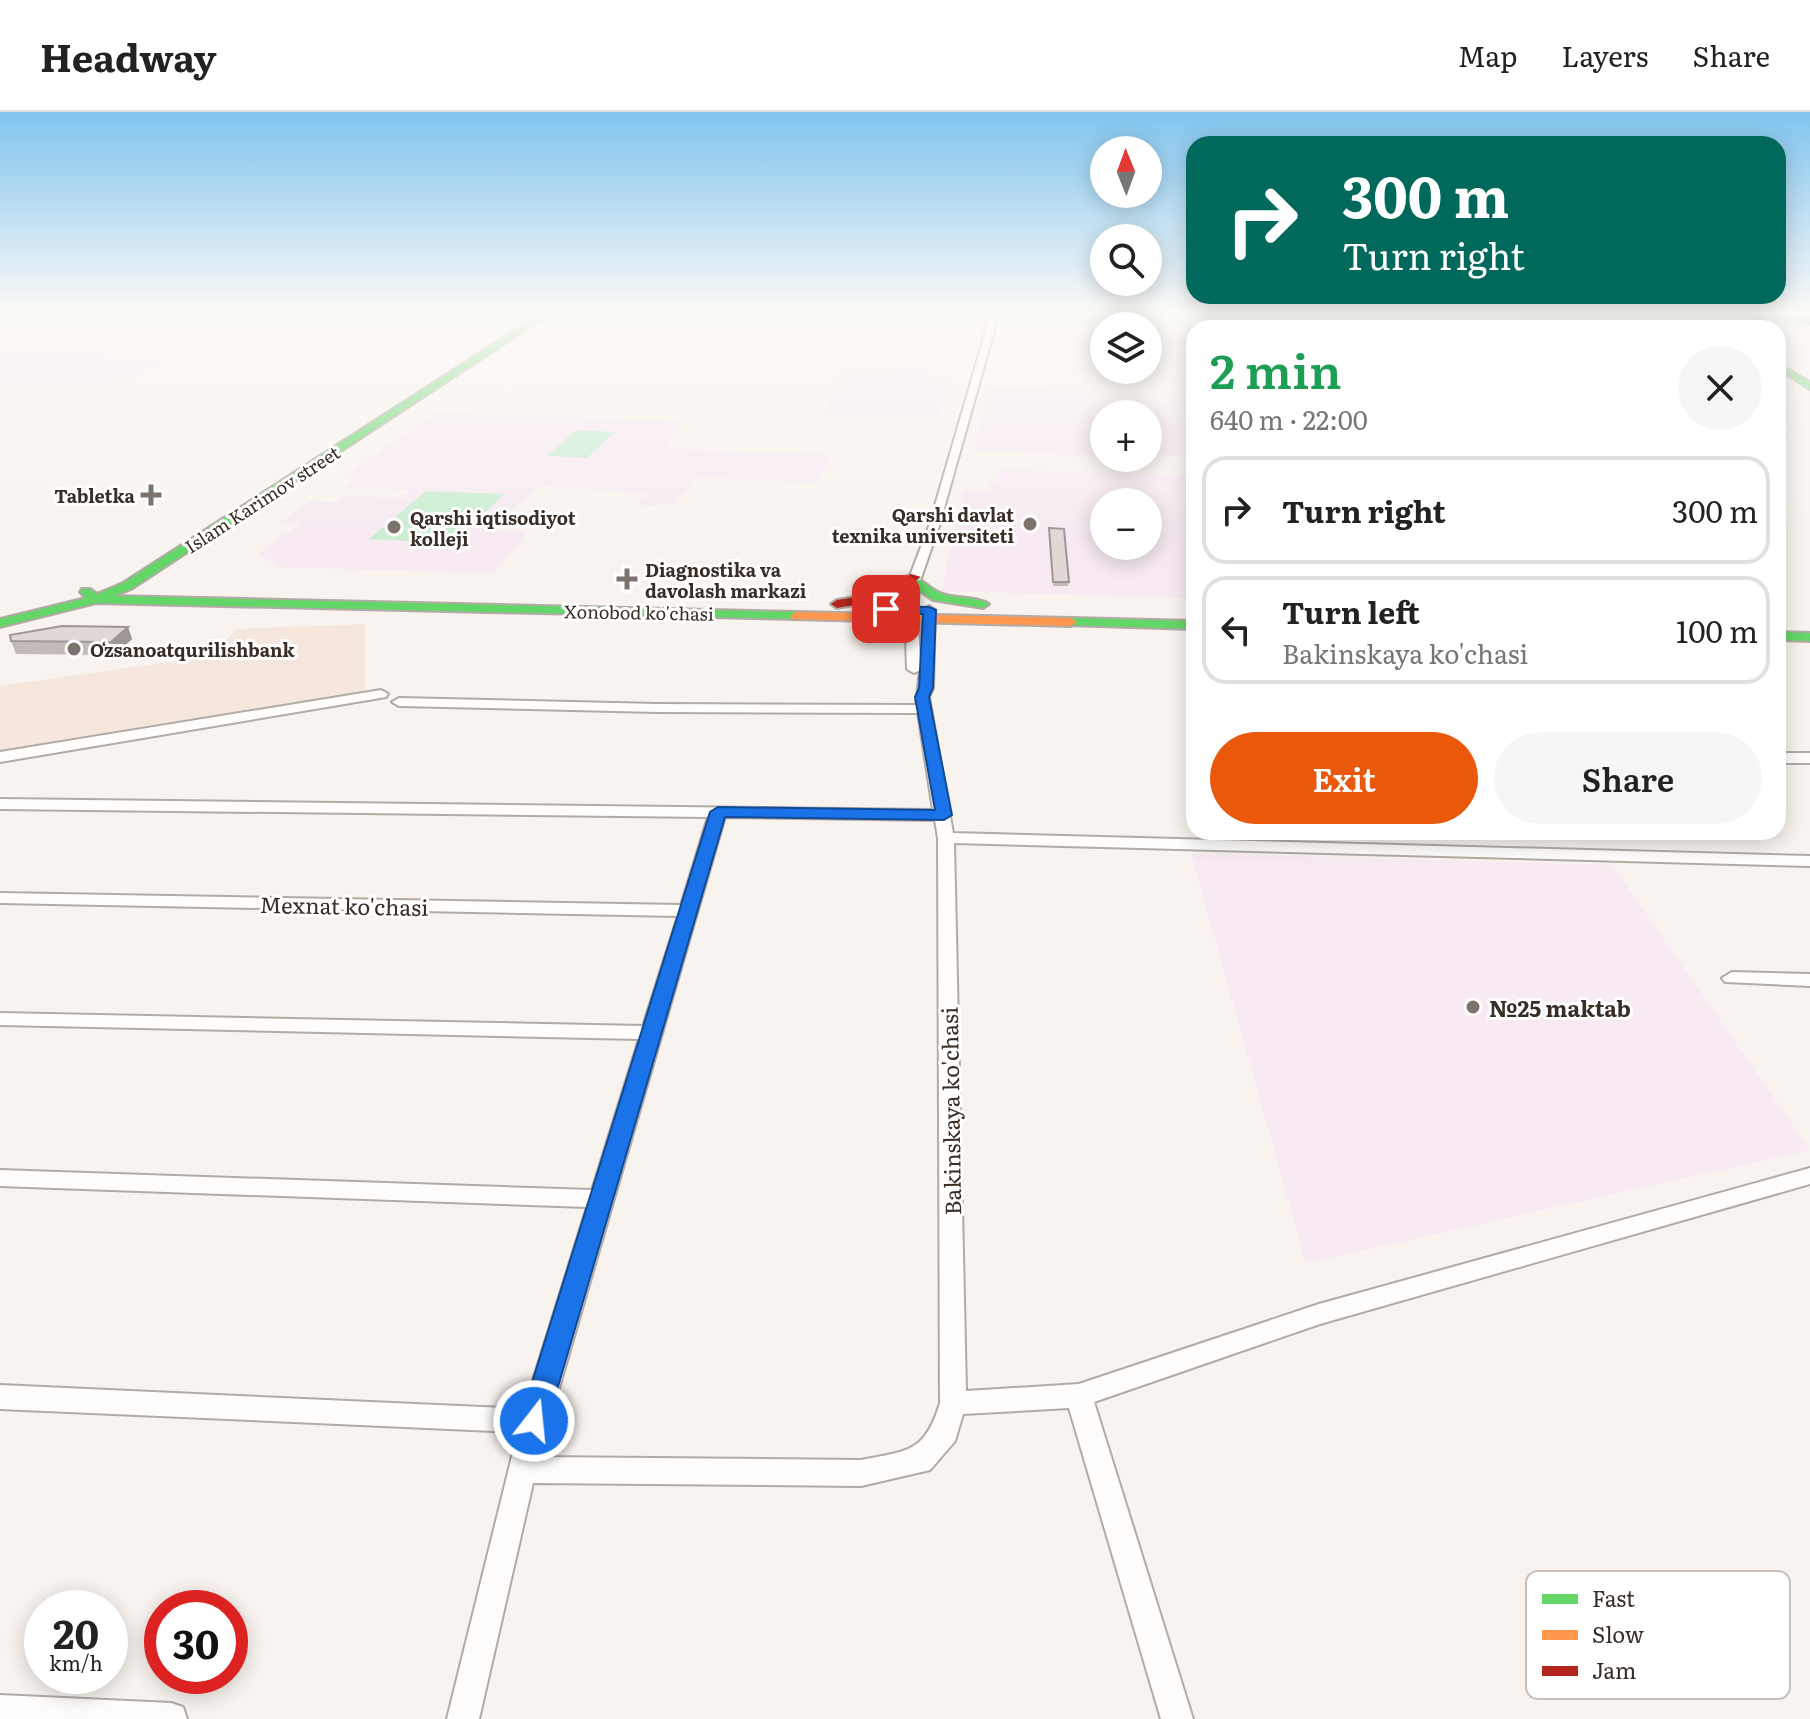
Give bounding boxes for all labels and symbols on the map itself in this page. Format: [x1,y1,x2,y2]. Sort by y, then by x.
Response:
north arrow [1090,136,1162,208]
street label: Islam Karimov street [179,438,346,559]
place label: Tabletka [54,482,136,509]
marker: Tabletka [142,486,160,504]
place label: Qarshi davlat texnika universiteti [832,501,1014,549]
place label: Qarshi iqtisodiyot kolleji [410,504,576,552]
marker: Qarshi davlat texnika universiteti [1021,515,1039,533]
marker: Qarshi iqtisodiyot kolleji [385,518,403,536]
place label: Diagnostika va davolash markazi [645,556,807,604]
marker: Diagnostika va davolash markazi [616,568,638,590]
pin [852,575,920,643]
street label: Xonobod ko'chasi [564,597,714,627]
place label: Oʻzsanoatqurilishbank [90,636,295,663]
marker: Oʻzsanoatqurilishbank [65,640,83,658]
street label: Mexnat ko'chasi [259,887,429,923]
place label: №25 maktab [1489,991,1631,1024]
marker: №25 maktab [1464,998,1482,1016]
street label: Bakinskaya ko'chasi [932,1007,968,1215]
position arrow [492,1379,576,1463]
legend [1526,1571,1790,1699]
text: Fast [1592,1581,1635,1614]
speed limit sign: 30 [144,1590,248,1694]
text: Slow [1592,1617,1644,1650]
text: Jam [1592,1653,1636,1686]

